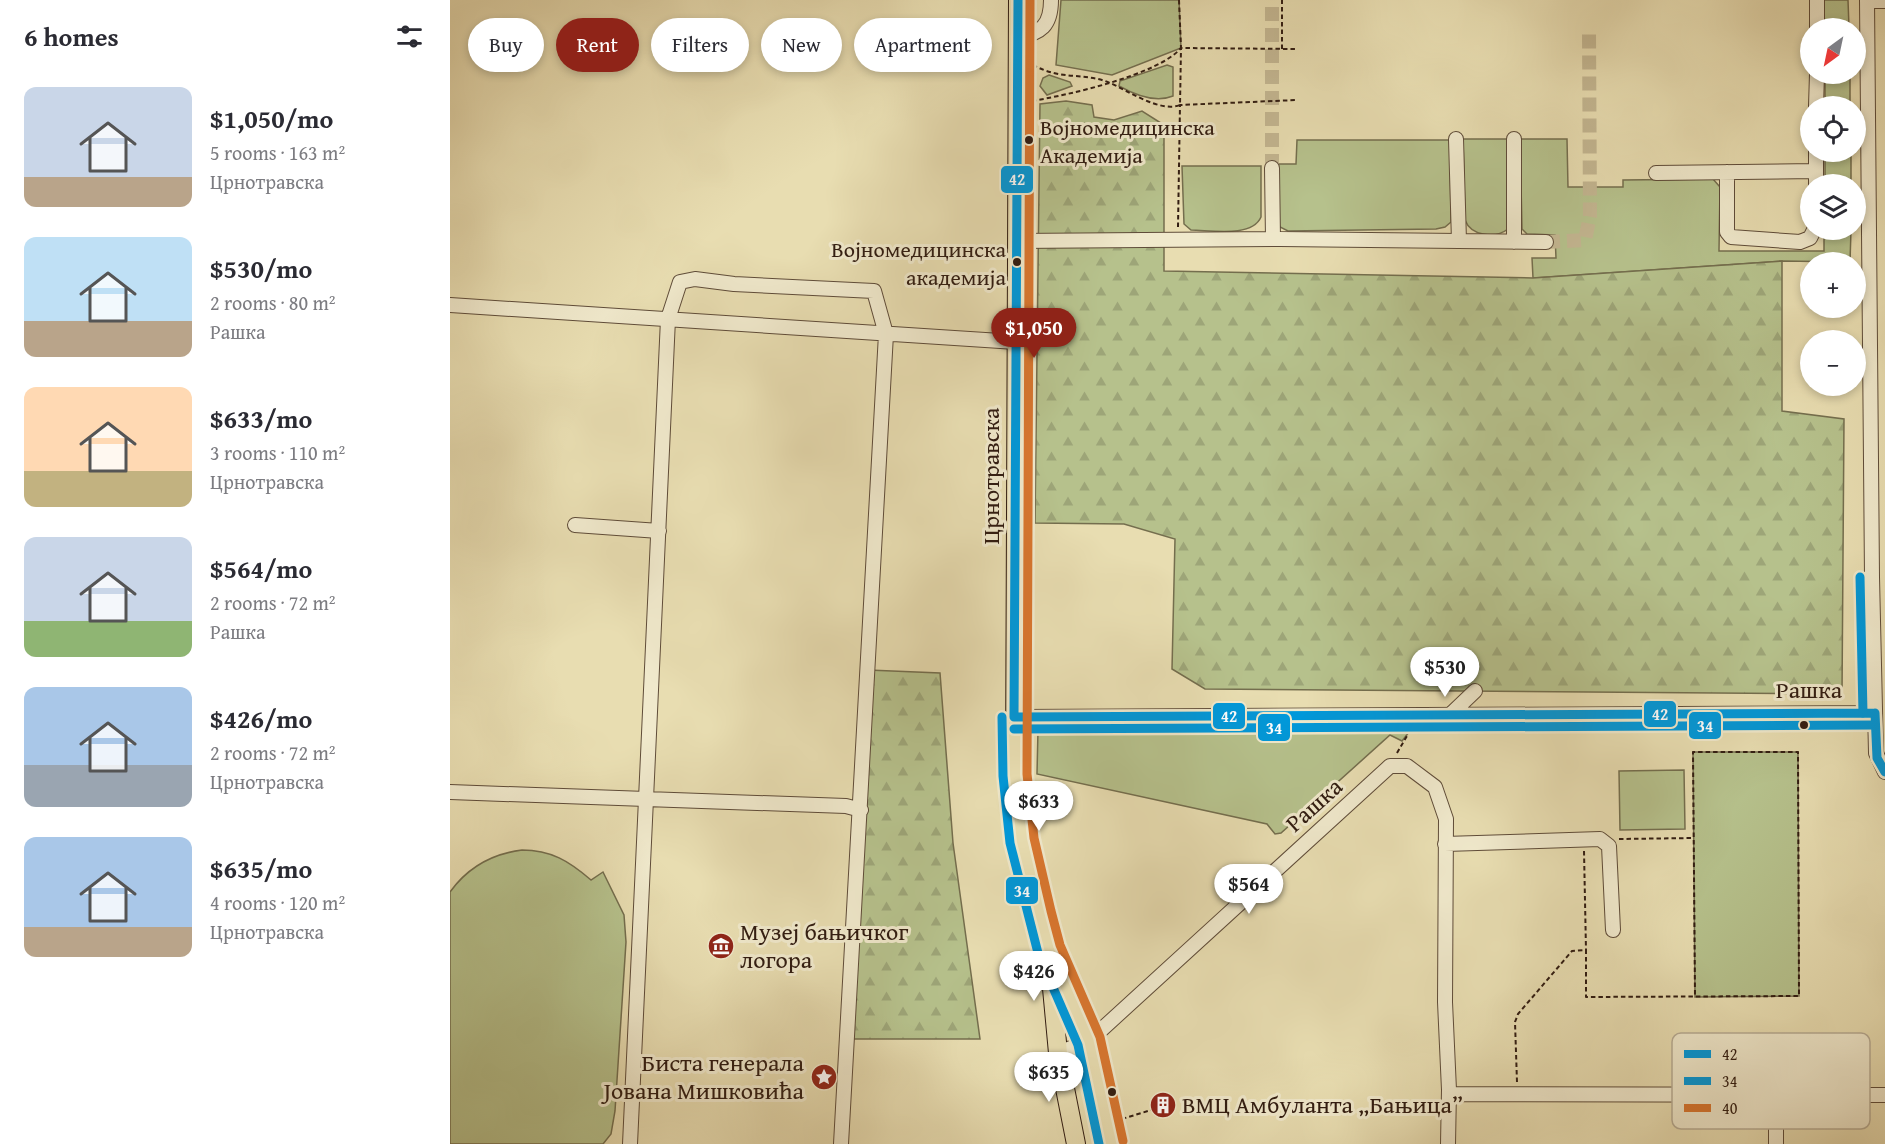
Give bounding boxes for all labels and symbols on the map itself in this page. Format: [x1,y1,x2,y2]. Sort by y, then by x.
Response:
north arrow [1800,18,1866,84]
place label: Војномедицинска Академија [1040,111,1215,171]
marker: Војномедицинска Академија [1023,134,1035,146]
line badge: 42 [1000,165,1034,194]
text: 42 [1009,167,1025,191]
place label: Војномедицинска академија [831,233,1007,293]
marker: Војномедицинска академија [1011,256,1023,268]
pin: $1,050 [985,308,1083,359]
street label: Црнотравска [973,407,1008,544]
pin: $530 [1409,647,1481,698]
street label: Рашка [1776,672,1843,707]
line badge: 42 [1643,700,1677,728]
line badge: 42 [1212,702,1246,730]
text: 42 [1652,702,1668,726]
text: 42 [1221,704,1237,728]
line badge: 34 [1688,711,1722,740]
line badge: 34 [1257,713,1291,742]
text: 34 [1697,714,1713,738]
text: 34 [1266,716,1282,740]
unlabelled marker [1798,719,1810,731]
street label: Рашка [1277,769,1351,840]
pin: $633 [1003,781,1075,832]
pin: $564 [1213,864,1285,915]
line badge: 34 [1005,876,1039,905]
text: 34 [1014,879,1030,903]
place label: Музеј бањичког логора [740,914,908,977]
museum icon: Музеј бањичког логора [706,931,736,961]
pin: $426 [998,951,1070,1002]
legend [1672,1033,1870,1129]
text: 42 [1722,1042,1737,1066]
place label: Биста генерала Јована Мишковића [600,1045,805,1108]
pin: $635 [1013,1052,1085,1103]
place icon: Биста генерала Јована Мишковића [809,1062,839,1092]
text: 34 [1722,1069,1738,1093]
unlabelled marker [1106,1086,1118,1098]
place label: ВМЦ Амбуланта „Бањица” [1182,1087,1463,1122]
building icon: ВМЦ Амбуланта „Бањица” [1148,1090,1178,1120]
text: 40 [1722,1096,1738,1120]

